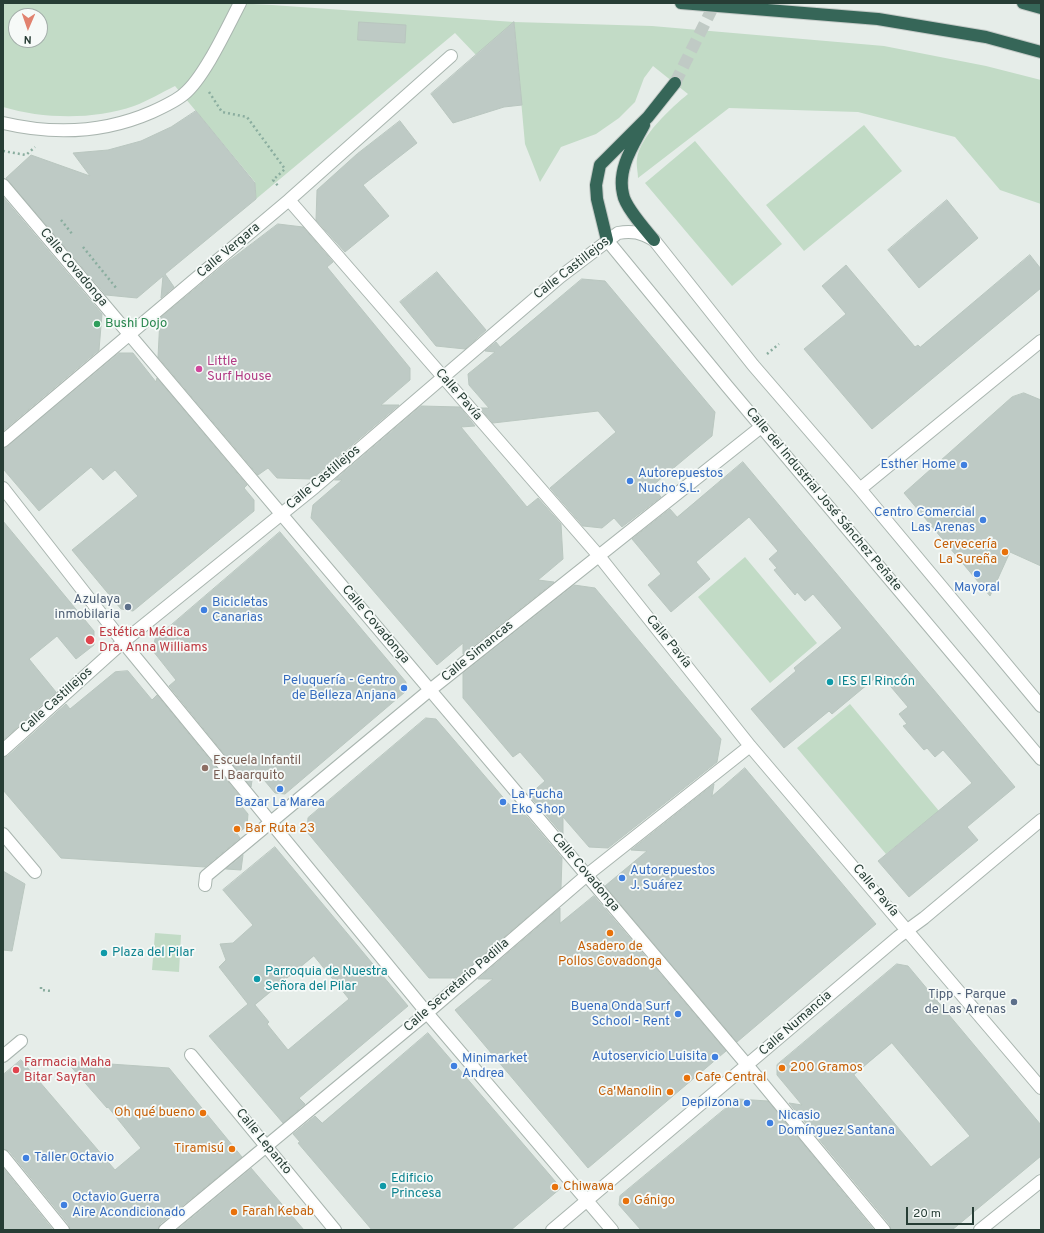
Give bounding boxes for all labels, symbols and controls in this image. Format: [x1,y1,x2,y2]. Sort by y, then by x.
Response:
north arrow [8,8,48,48]
text: N [23,32,32,46]
street label: Calle Vergara [194,220,264,282]
street label: Calle Covadonga [36,226,110,310]
street label: Calle Castillejos [531,235,613,303]
place label: Bushi Dojo [105,316,167,332]
marker: Bushi Dojo [92,319,102,329]
place label: Little Surf House [207,354,271,385]
marker: Little Surf House [194,364,204,374]
street label: Calle Pavía [431,366,485,424]
street label: Calle del Industrial José Sánchez Peñate [742,405,904,595]
street label: Calle Castillejos [284,443,364,513]
place label: Esther Home [881,457,956,473]
marker: Esther Home [959,460,969,470]
place label: Autorepuestos Nucho S.L. [638,466,723,497]
marker: Autorepuestos Nucho S.L. [625,476,635,486]
place label: Centro Comercial Las Arenas [874,505,975,536]
marker: Centro Comercial Las Arenas [978,515,988,525]
place label: Cervecería La Sureña [933,537,997,568]
marker: Cervecería La Sureña [1000,547,1010,557]
marker: Mayoral [972,569,982,579]
place label: Mayoral [954,580,1000,596]
street label: Calle Covadonga [338,583,412,667]
place label: Azulaya inmobilaria [55,592,120,623]
place label: Bicicletas Canarias [212,595,268,626]
marker: Azulaya inmobilaria [123,602,133,612]
marker: Bicicletas Canarias [199,605,209,615]
street label: Calle Pavía [642,612,694,672]
street label: Calle Simancas [439,618,517,686]
place label: Estética Médica Dra. Anna Williams [99,625,208,656]
marker: Estética Médica Dra. Anna Williams [84,634,96,646]
street label: Calle Castillejos [18,665,96,737]
place label: Peluquería - Centro de Belleza Anjana [283,673,396,704]
place label: IES El Rincón [838,674,915,690]
marker: IES El Rincón [825,677,835,687]
marker: Peluquería - Centro de Belleza Anjana [399,683,409,693]
place label: Escuela Infantil El Baarquito [213,753,301,784]
marker: Escuela Infantil El Baarquito [200,763,210,773]
marker: Bazar La Marea [275,784,285,794]
place label: La Fucha Eko Shop [511,787,565,818]
place label: Bazar La Marea [235,795,325,811]
marker: La Fucha Eko Shop [498,797,508,807]
place label: Bar Ruta 23 [245,821,315,837]
marker: Bar Ruta 23 [232,824,242,834]
street label: Calle Covadonga [548,831,622,915]
street label: Calle Pavía [849,862,901,920]
place label: Autorepuestos J. Suárez [630,863,715,894]
marker: Autorepuestos J. Suárez [617,873,627,883]
marker: Asadero de Pollos Covadonga [605,928,615,938]
street label: Calle Secretario Padilla [401,936,513,1036]
place label: Asadero de Pollos Covadonga [558,939,662,970]
place label: Plaza del Pilar [112,945,195,961]
marker: Plaza del Pilar [99,948,109,958]
place label: Parroquia de Nuestra Señora del Pilar [265,964,388,995]
marker: Parroquia de Nuestra Señora del Pilar [252,974,262,984]
place label: Tipp - Parque de Las Arenas [924,987,1006,1018]
street label: Calle Numancia [757,988,835,1060]
marker: Tipp - Parque de Las Arenas [1009,997,1019,1007]
place label: Buena Onda Surf School - Rent [571,999,670,1030]
marker: Buena Onda Surf School - Rent [673,1009,683,1019]
place label: Autoservicio Luisita [592,1049,707,1065]
place label: Minimarket Andrea [462,1051,528,1082]
marker: Autoservicio Luisita [710,1052,720,1062]
place label: Farmacia Maha Bitar Sayfan [24,1055,111,1086]
place label: 200 Gramos [790,1060,863,1076]
marker: Minimarket Andrea [449,1061,459,1071]
marker: 200 Gramos [777,1063,787,1073]
marker: Farmacia Maha Bitar Sayfan [11,1065,21,1075]
place label: Cafe Central [695,1070,766,1086]
marker: Cafe Central [682,1073,692,1083]
place label: Ca'Manolin [598,1084,662,1100]
marker: Ca'Manolin [665,1087,675,1097]
place label: Depilzona [681,1095,739,1111]
marker: Depilzona [742,1098,752,1108]
place label: Oh qué bueno [114,1105,195,1121]
street label: Calle Lepanto [232,1106,294,1178]
marker: Oh qué bueno [198,1108,208,1118]
place label: Nicasio Domínguez Santana [778,1108,895,1139]
marker: Nicasio Domínguez Santana [765,1118,775,1128]
place label: Tiramisú [174,1141,224,1157]
marker: Tiramisú [227,1144,237,1154]
place label: Taller Octavio [34,1150,114,1166]
marker: Taller Octavio [21,1153,31,1163]
place label: Edificio Princesa [391,1171,441,1202]
place label: Chiwawa [563,1179,614,1195]
marker: Edificio Princesa [378,1181,388,1191]
marker: Chiwawa [550,1182,560,1192]
place label: Octavio Guerra Aire Acondicionado [72,1190,185,1221]
place label: Gánigo [634,1193,675,1209]
marker: Gánigo [621,1196,631,1206]
scale bar [908,1199,976,1225]
marker: Octavio Guerra Aire Acondicionado [59,1200,69,1210]
place label: Farah Kebab [242,1204,314,1220]
text: 20 m [913,1206,941,1222]
marker: Farah Kebab [229,1207,239,1217]

